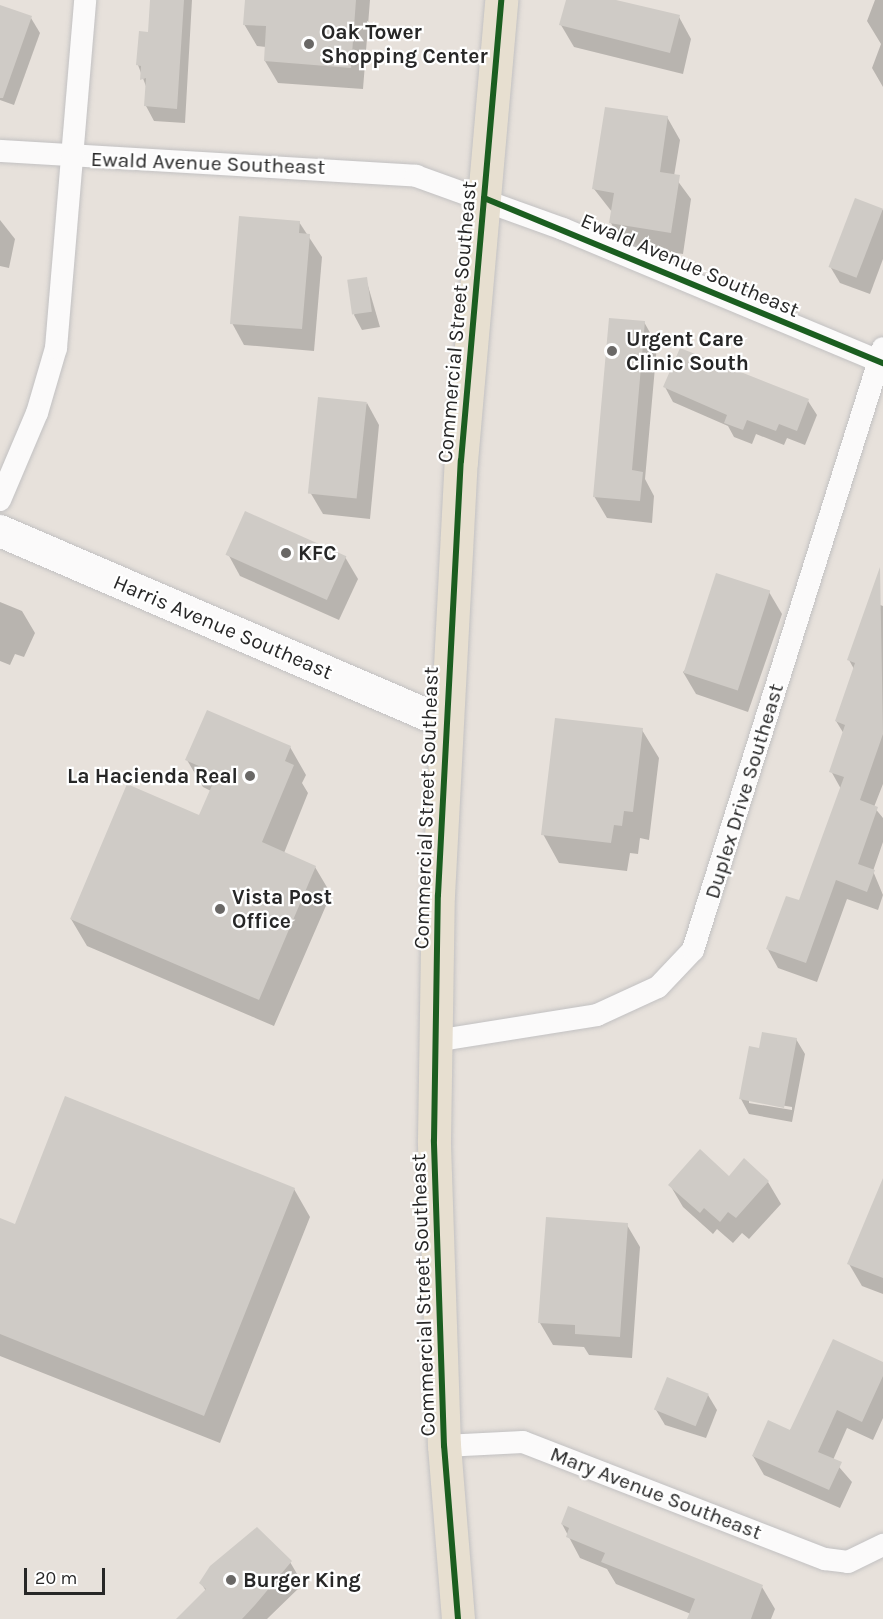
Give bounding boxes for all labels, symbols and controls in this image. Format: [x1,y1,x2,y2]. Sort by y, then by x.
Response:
place label: Oak Tower Shopping Center [321,19,488,69]
marker: Oak Tower Shopping Center [302,37,316,51]
street label: Ewald Avenue Southeast [90,146,326,180]
street label: Commercial Street Southeast [432,180,482,464]
street label: Ewald Avenue Southeast [577,208,803,322]
place label: Urgent Care Clinic South [626,326,749,376]
marker: Urgent Care Clinic South [603,342,621,360]
place label: KFC [298,540,337,566]
marker: KFC [279,546,293,560]
street label: Harris Avenue Southeast [110,569,336,685]
street label: Commercial Street Southeast [408,666,444,950]
street label: Duplex Drive Southeast [699,680,789,902]
place label: La Hacienda Real [67,763,238,789]
marker: La Hacienda Real [243,769,257,783]
place label: Vista Post Office [232,884,332,934]
marker: Vista Post Office [213,902,227,916]
street label: Commercial Street Southeast [405,1153,441,1437]
street label: Mary Avenue Southeast [547,1441,765,1545]
scale bar [27,1556,108,1594]
text: 20 m [35,1567,77,1589]
place label: Burger King [243,1567,361,1593]
marker: Burger King [224,1573,238,1587]

